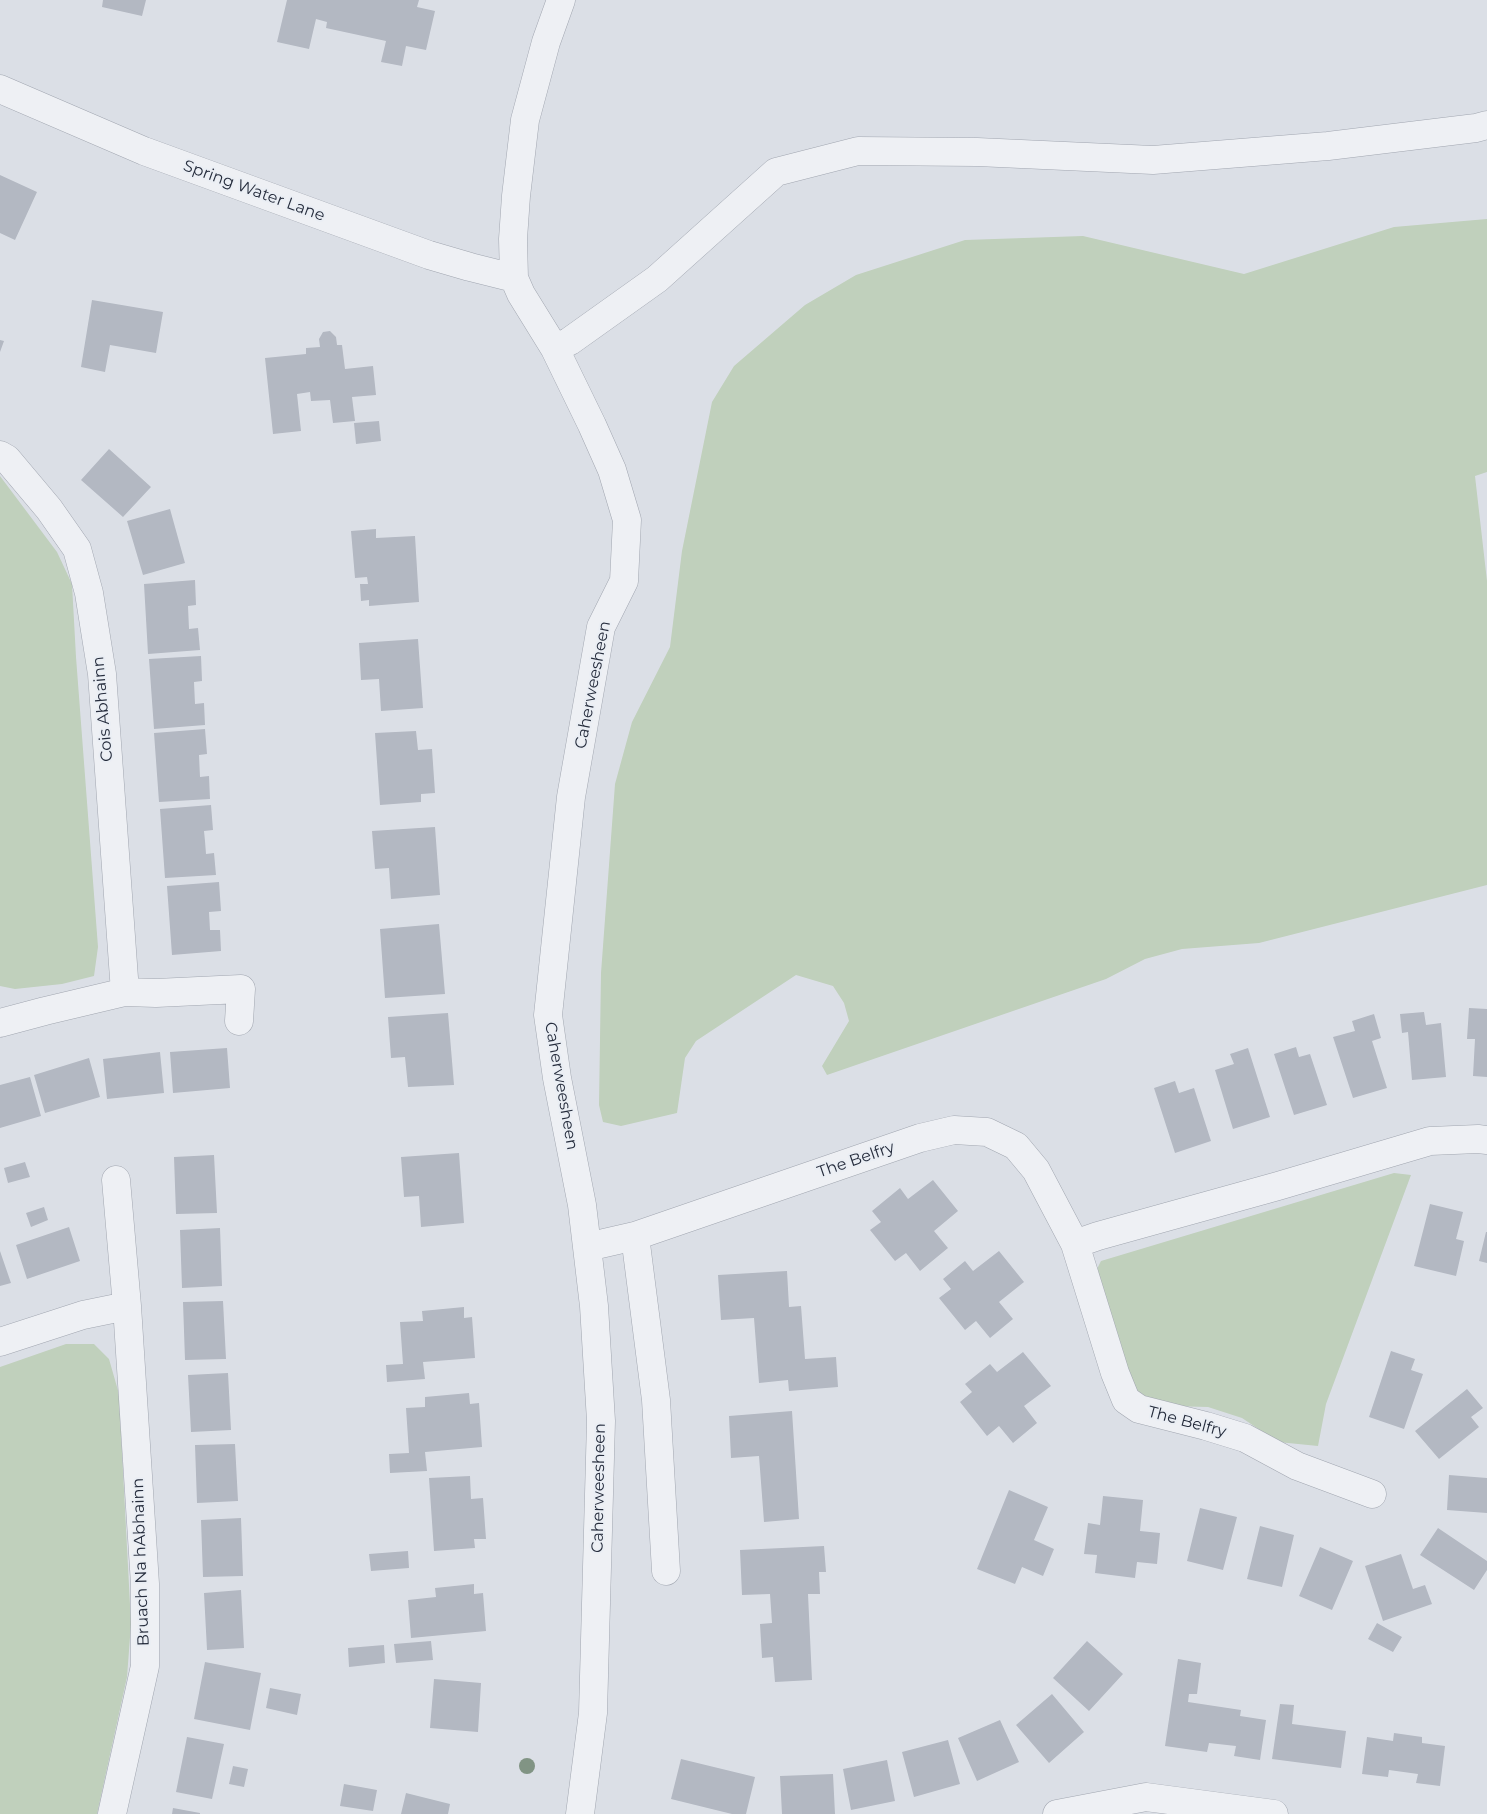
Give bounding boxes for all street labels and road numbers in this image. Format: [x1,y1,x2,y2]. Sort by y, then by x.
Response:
street label: Spring Water Lane [181,156,327,226]
street label: Caherweesheen [571,620,615,750]
street label: Cois Abhainn [89,655,117,763]
street label: Caherweesheen [540,1020,582,1152]
street label: The Belfry [815,1138,897,1182]
street label: The Belfry [1146,1402,1228,1442]
street label: Caherweesheen [588,1423,610,1553]
street label: Bruach Na hAbhainn [128,1477,154,1647]

